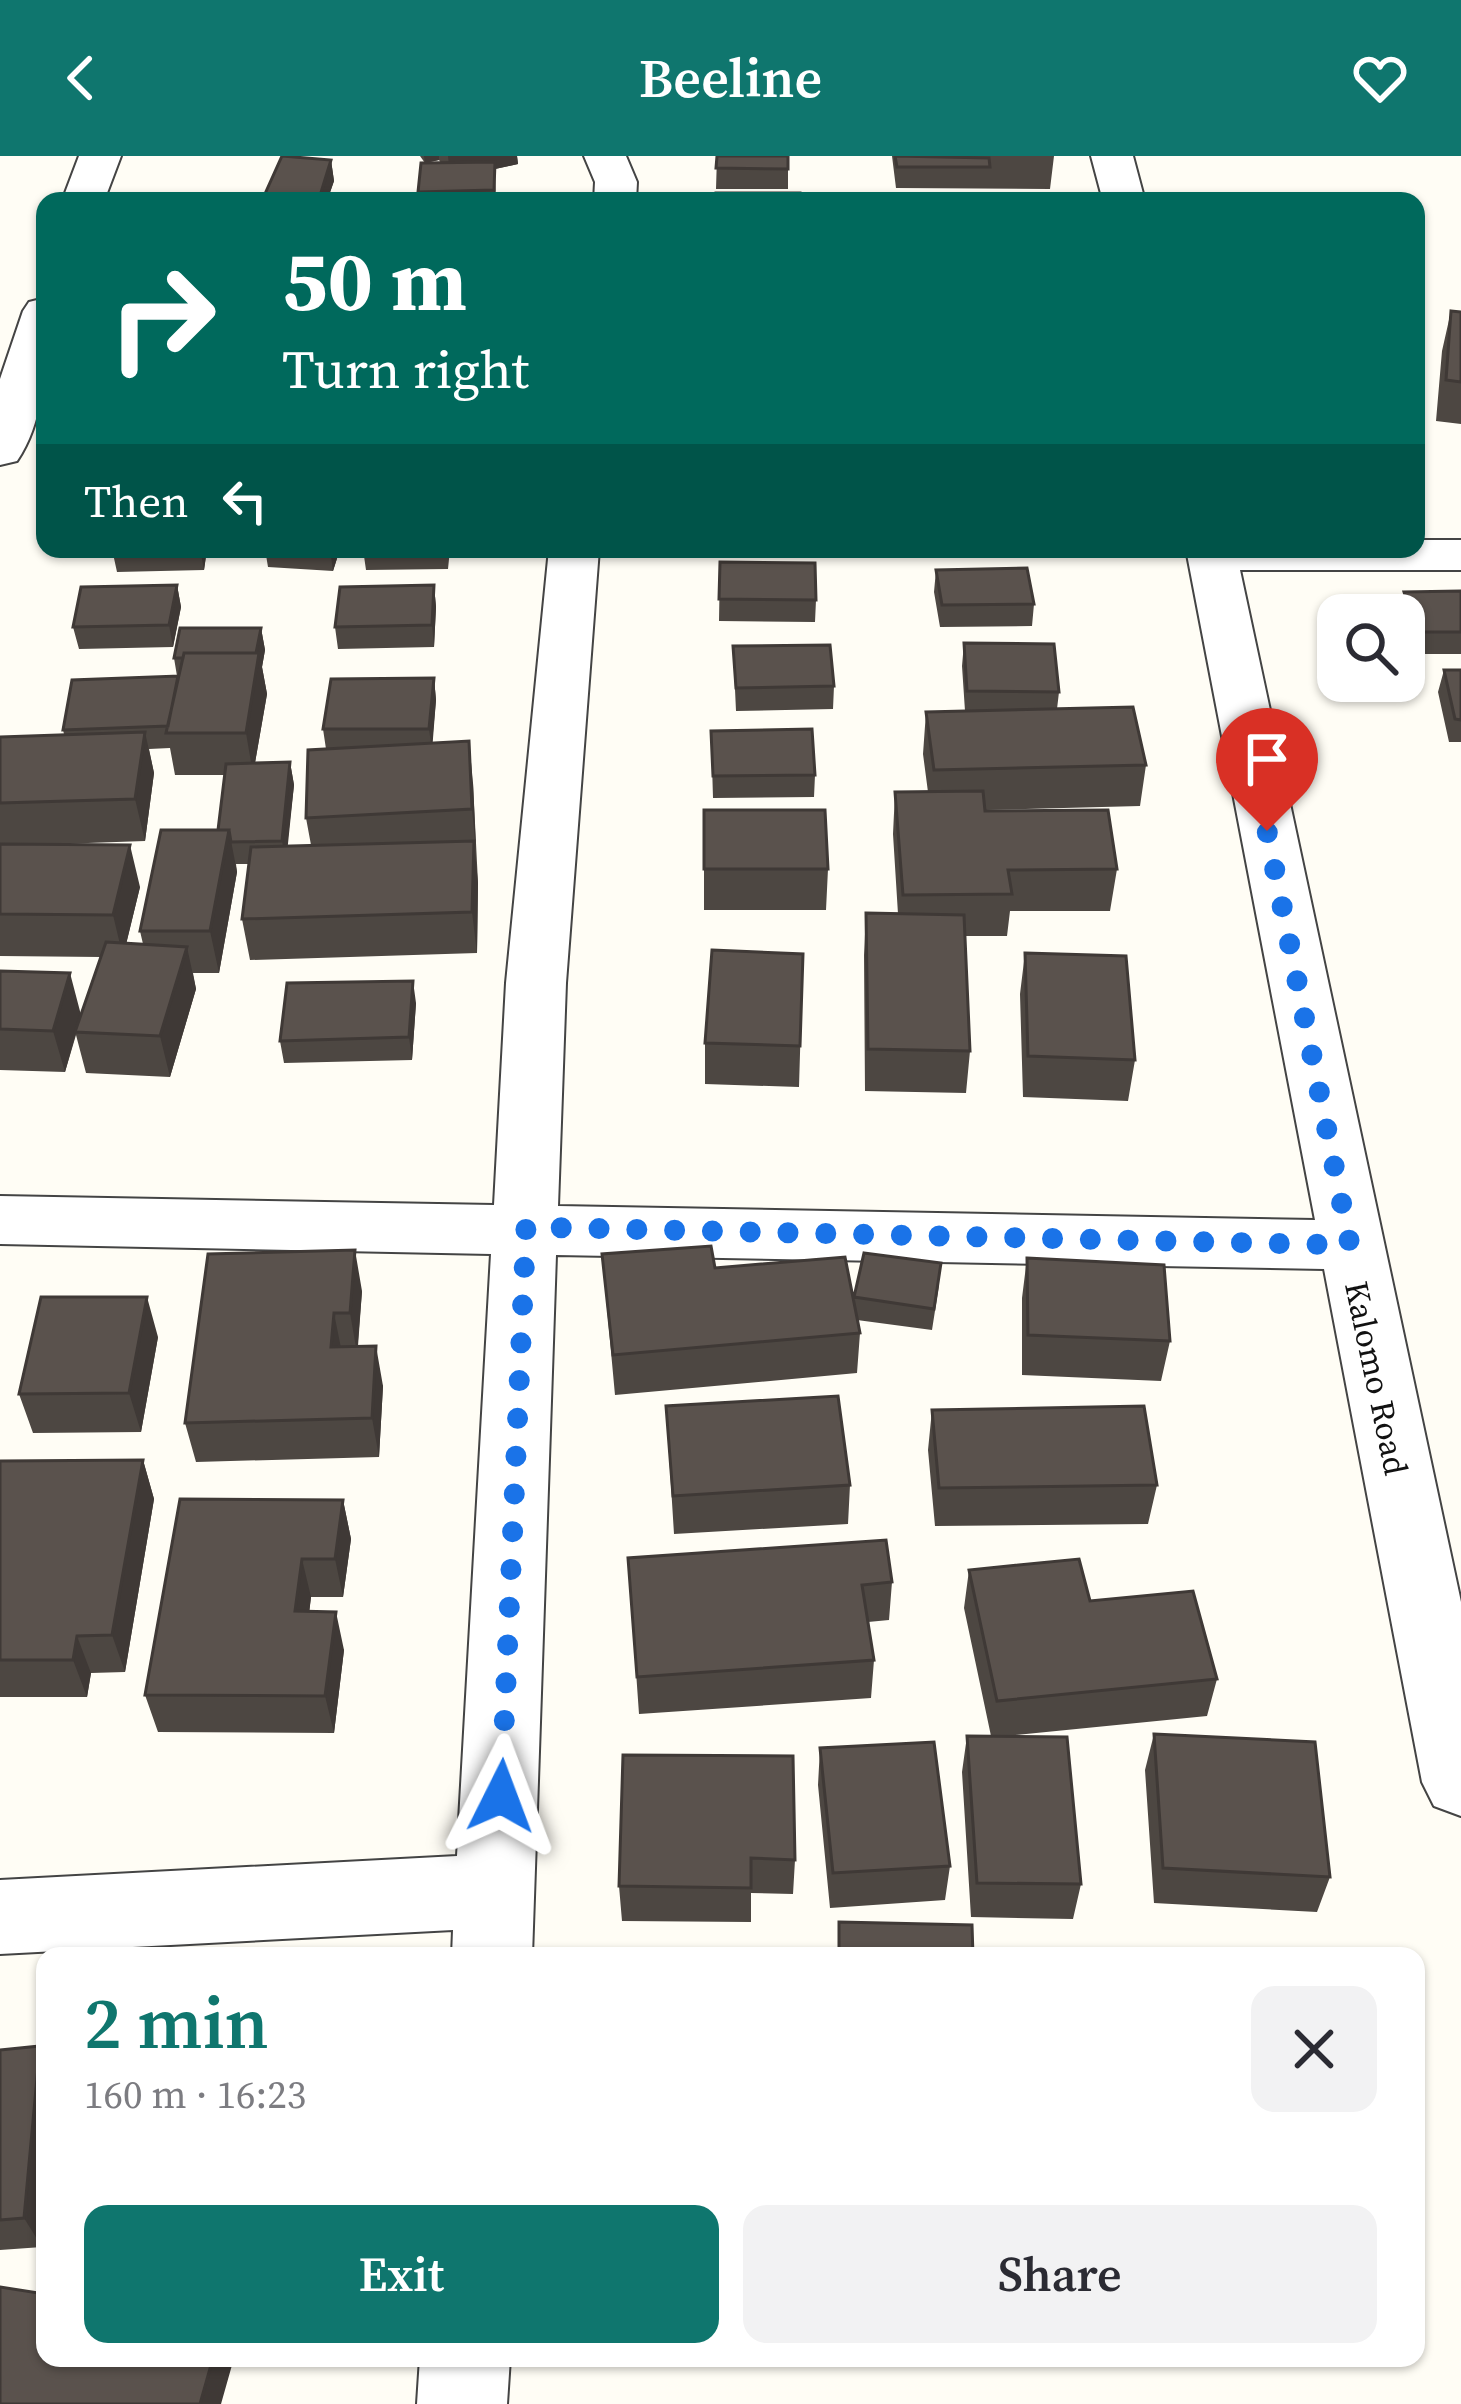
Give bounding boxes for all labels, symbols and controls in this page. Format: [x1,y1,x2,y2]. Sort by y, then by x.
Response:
text: Beeline [639,41,822,115]
icon: back [48,45,114,111]
icon: heart [1347,45,1413,111]
text: 50 m [282,223,467,338]
icon: right [84,240,240,396]
text: Turn right [282,332,529,406]
icon: left [212,468,278,534]
text: Then [84,470,188,532]
map controls [1317,594,1425,702]
button: search [1317,594,1425,702]
pin [1216,708,1318,831]
icon: arrive [1234,726,1300,792]
street label: Kalomo Road [1334,1277,1419,1479]
position arrow [438,1733,564,1859]
text: 2 min [84,1973,269,2072]
button: close [1251,1986,1377,2112]
text: 160 m · 16:23 [84,2068,306,2121]
button: Exit [84,2205,719,2343]
button: Share [743,2205,1377,2343]

